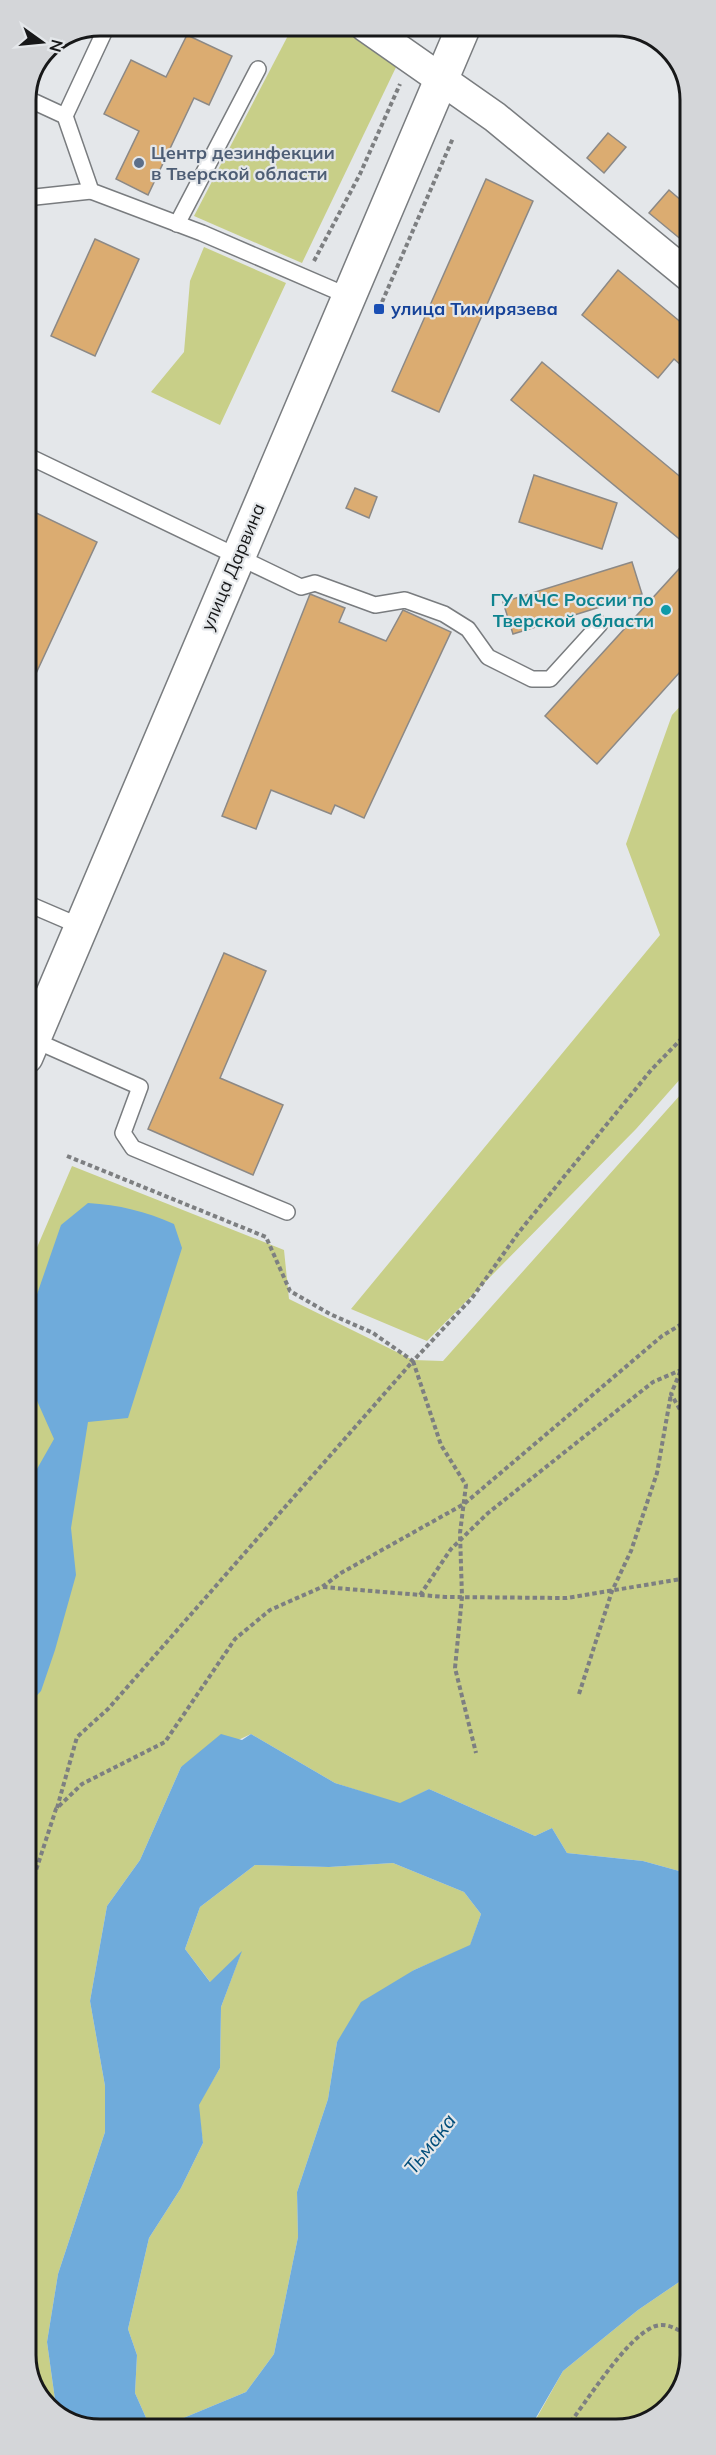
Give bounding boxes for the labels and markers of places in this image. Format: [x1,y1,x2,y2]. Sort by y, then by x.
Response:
place label: Центр дезинфекции в Тверской области [151,141,335,185]
marker: Центр дезинфекции в Тверской области [132,156,146,170]
place label: улица Тимирязева [391,297,558,320]
marker: улица Тимирязева [372,302,386,316]
place label: ГУ МЧС России по Тверской области [491,588,654,632]
marker: ГУ МЧС России по Тверской области [659,603,673,617]

